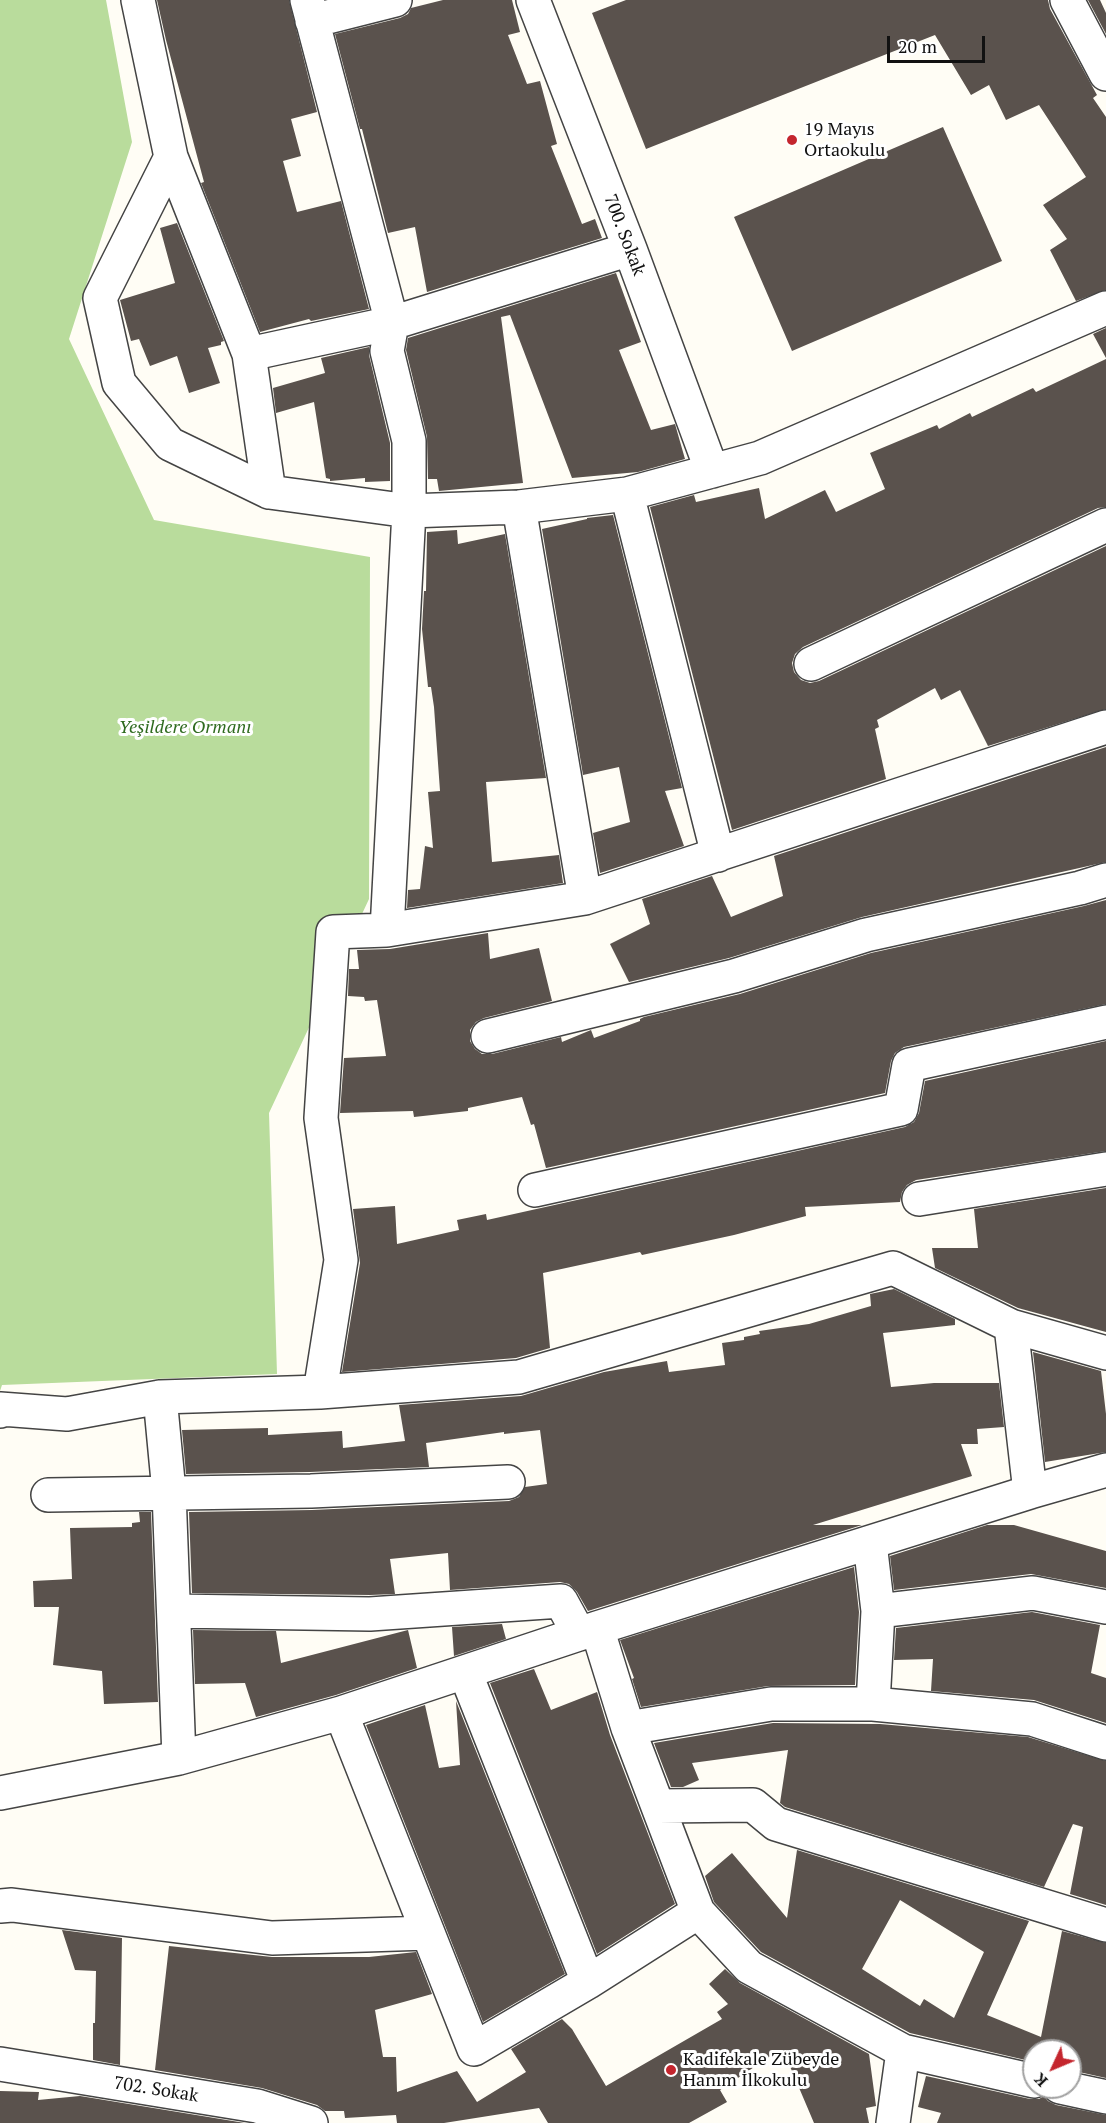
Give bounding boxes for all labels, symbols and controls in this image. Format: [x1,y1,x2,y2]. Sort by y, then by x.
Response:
scale bar [890,24,988,62]
text: 20 m [898,34,937,58]
place label: 19 Mayıs Ortaokulu [804,119,885,162]
marker: 19 Mayıs Ortaokulu [785,133,799,147]
street label: 700. Sokak [599,191,649,279]
park label: Yeşildere Ormanı [119,717,251,739]
north arrow [1022,2039,1082,2099]
place label: Kadifekale Zübeyde Hanım İlkokulu [683,2049,839,2092]
marker: Kadifekale Zübeyde Hanım İlkokulu [664,2063,678,2077]
text: K [1029,2068,1052,2092]
street label: 702. Sokak [112,2073,200,2107]

